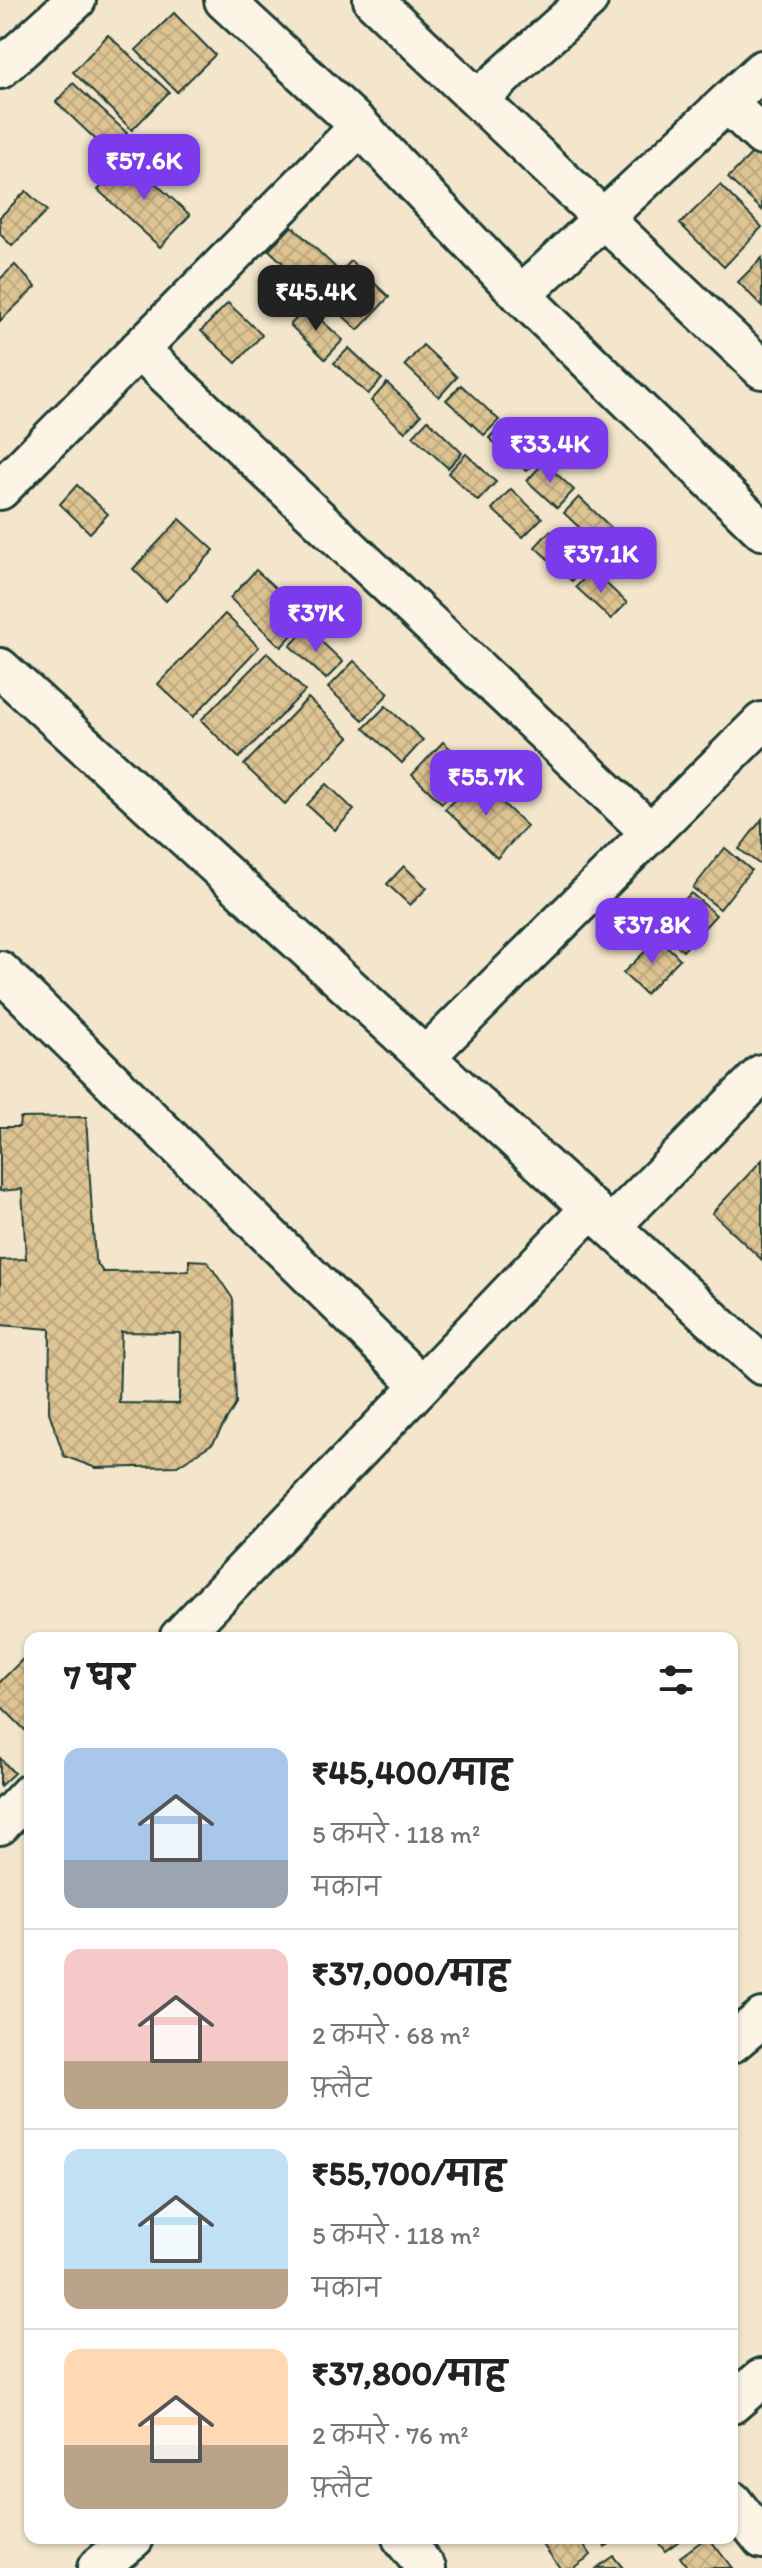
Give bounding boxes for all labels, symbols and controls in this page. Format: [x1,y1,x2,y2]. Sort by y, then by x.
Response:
pin: ₹57.6K [79,134,209,202]
text: ₹57.6K [106,144,182,176]
pin: ₹45.4K [251,265,381,333]
text: ₹45.4K [276,275,356,307]
pin: ₹33.4K [485,417,615,485]
text: ₹33.4K [510,427,590,459]
pin: ₹37.1K [536,527,666,595]
text: ₹37.1K [564,537,638,569]
pin: ₹37K [269,586,363,654]
text: ₹37K [288,596,344,628]
pin: ₹55.7K [421,750,551,818]
text: ₹55.7K [448,760,524,792]
pin: ₹37.8K [587,898,717,966]
text: ₹37.8K [613,908,691,940]
text: 7 घर [64,1657,134,1698]
icon: filters [654,1658,698,1702]
text: ₹45,400/माह [312,1752,511,1793]
icon: home [128,1780,224,1876]
text: 5 कमरे · 118 m² [312,1818,480,1850]
text: मकान [312,1871,381,1903]
text: ₹37,000/माह [312,1953,509,1994]
icon: home [128,1981,224,2077]
text: 2 कमरे · 68 m² [312,2019,470,2051]
text: फ़्लैट [312,2072,371,2104]
text: ₹55,700/माह [312,2153,505,2194]
icon: home [128,2181,224,2277]
text: 5 कमरे · 118 m² [312,2219,480,2251]
text: मकान [312,2272,381,2304]
text: ₹37,800/माह [312,2353,507,2394]
icon: home [128,2381,224,2477]
text: 2 कमरे · 76 m² [312,2419,469,2451]
text: फ़्लैट [312,2472,371,2504]

